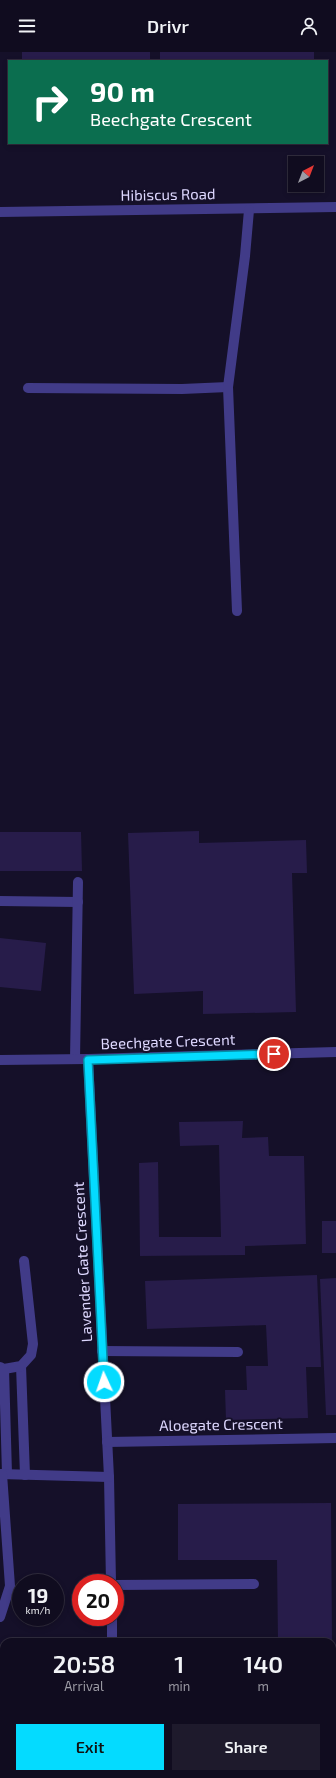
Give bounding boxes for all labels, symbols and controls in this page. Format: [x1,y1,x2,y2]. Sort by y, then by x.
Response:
icon: menu [16,15,38,37]
text: Drivr [147,15,189,37]
icon: person [298,15,320,37]
text: 90 m [90,74,155,108]
icon: right [24,76,76,128]
text: Beechgate Crescent [90,108,252,130]
north arrow [288,156,324,192]
map controls [288,156,324,192]
street label: Hibiscus Road [120,184,216,204]
street label: Beechgate Crescent [100,1030,236,1052]
pin [257,1037,291,1071]
icon: arrive [263,1043,285,1065]
street label: Lavender Gate Crescent [69,1181,95,1343]
position arrow [83,1361,125,1403]
street label: Aloegate Crescent [159,1414,283,1434]
speed limit sign: 20 [72,1574,124,1626]
text: 19 [28,1583,48,1607]
text: km/h [26,1604,50,1616]
text: 20:58 [53,1649,115,1678]
text: 1 [174,1649,184,1678]
text: 140 [243,1649,283,1678]
text: Arrival [64,1678,104,1694]
text: min [168,1678,190,1694]
text: m [257,1678,269,1694]
button: Exit [16,1724,164,1770]
button: Share [172,1724,320,1770]

